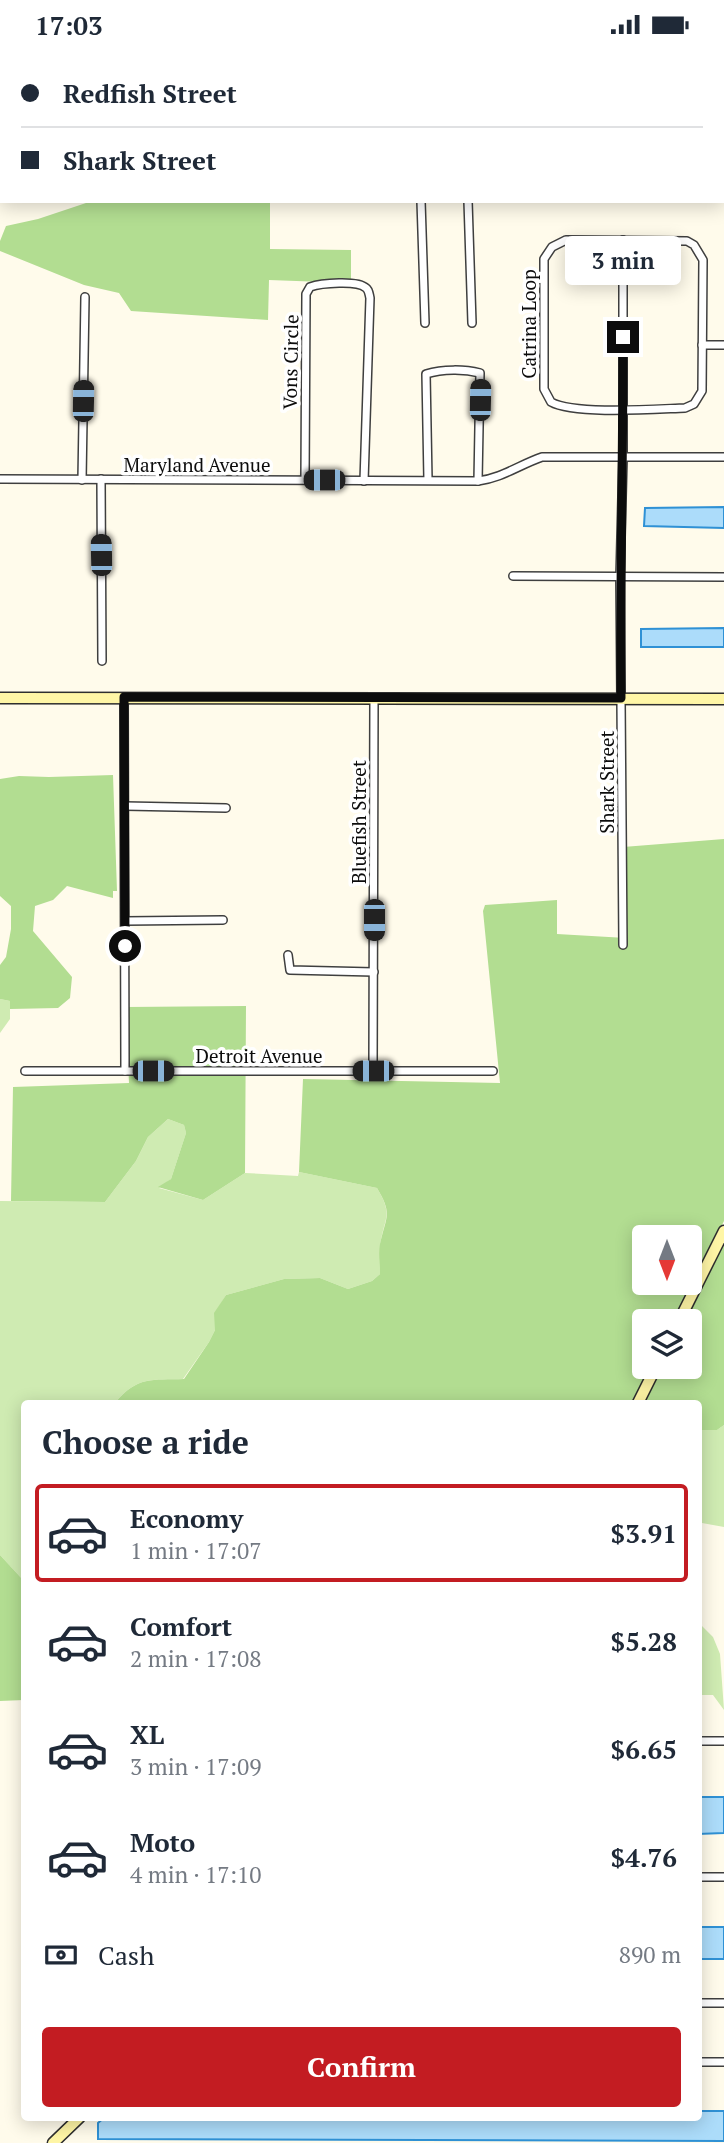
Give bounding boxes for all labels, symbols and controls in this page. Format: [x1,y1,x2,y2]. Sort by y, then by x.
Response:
text: 17:03 [35,8,103,42]
text: Redfish Street [63,76,237,110]
text: Shark Street [63,143,216,177]
callout: 3 min [565,236,681,285]
text: 3 min [592,245,654,276]
street label: Catrina Loop [516,269,541,379]
street label: Vons Circle [277,314,303,410]
route end [607,321,639,353]
car [470,379,491,421]
car [73,380,94,422]
street label: Maryland Avenue [124,452,270,477]
car [304,470,346,491]
car [91,534,112,576]
street label: Shark Street [594,730,619,834]
street label: Bluefish Street [346,760,371,884]
car [364,899,385,941]
route start [109,930,141,962]
street label: Detroit Avenue [195,1043,323,1068]
car [133,1061,175,1082]
car [353,1061,395,1082]
north arrow [632,1225,702,1295]
map controls [632,1225,702,1379]
button: layers [632,1309,702,1379]
text: Choose a ride [42,1421,249,1463]
text: Economy [130,1501,243,1535]
icon: car [46,1502,109,1565]
text: $3.91 [611,1516,677,1550]
text: 1 min · 17:07 [130,1535,262,1566]
text: Comfort [130,1609,232,1643]
icon: car [46,1610,109,1673]
text: $5.28 [611,1624,677,1658]
text: 2 min · 17:08 [130,1643,262,1674]
text: XL [130,1717,164,1751]
icon: car [46,1718,109,1781]
text: $6.65 [611,1732,677,1766]
text: 3 min · 17:09 [130,1751,262,1782]
text: Moto [130,1825,195,1859]
icon: car [46,1826,109,1889]
text: $4.76 [611,1840,677,1874]
text: 4 min · 17:10 [130,1859,262,1890]
icon: cash [42,1936,80,1974]
text: Cash [98,1938,154,1972]
text: 890 m [619,1939,681,1970]
button: Confirm [42,2027,681,2107]

